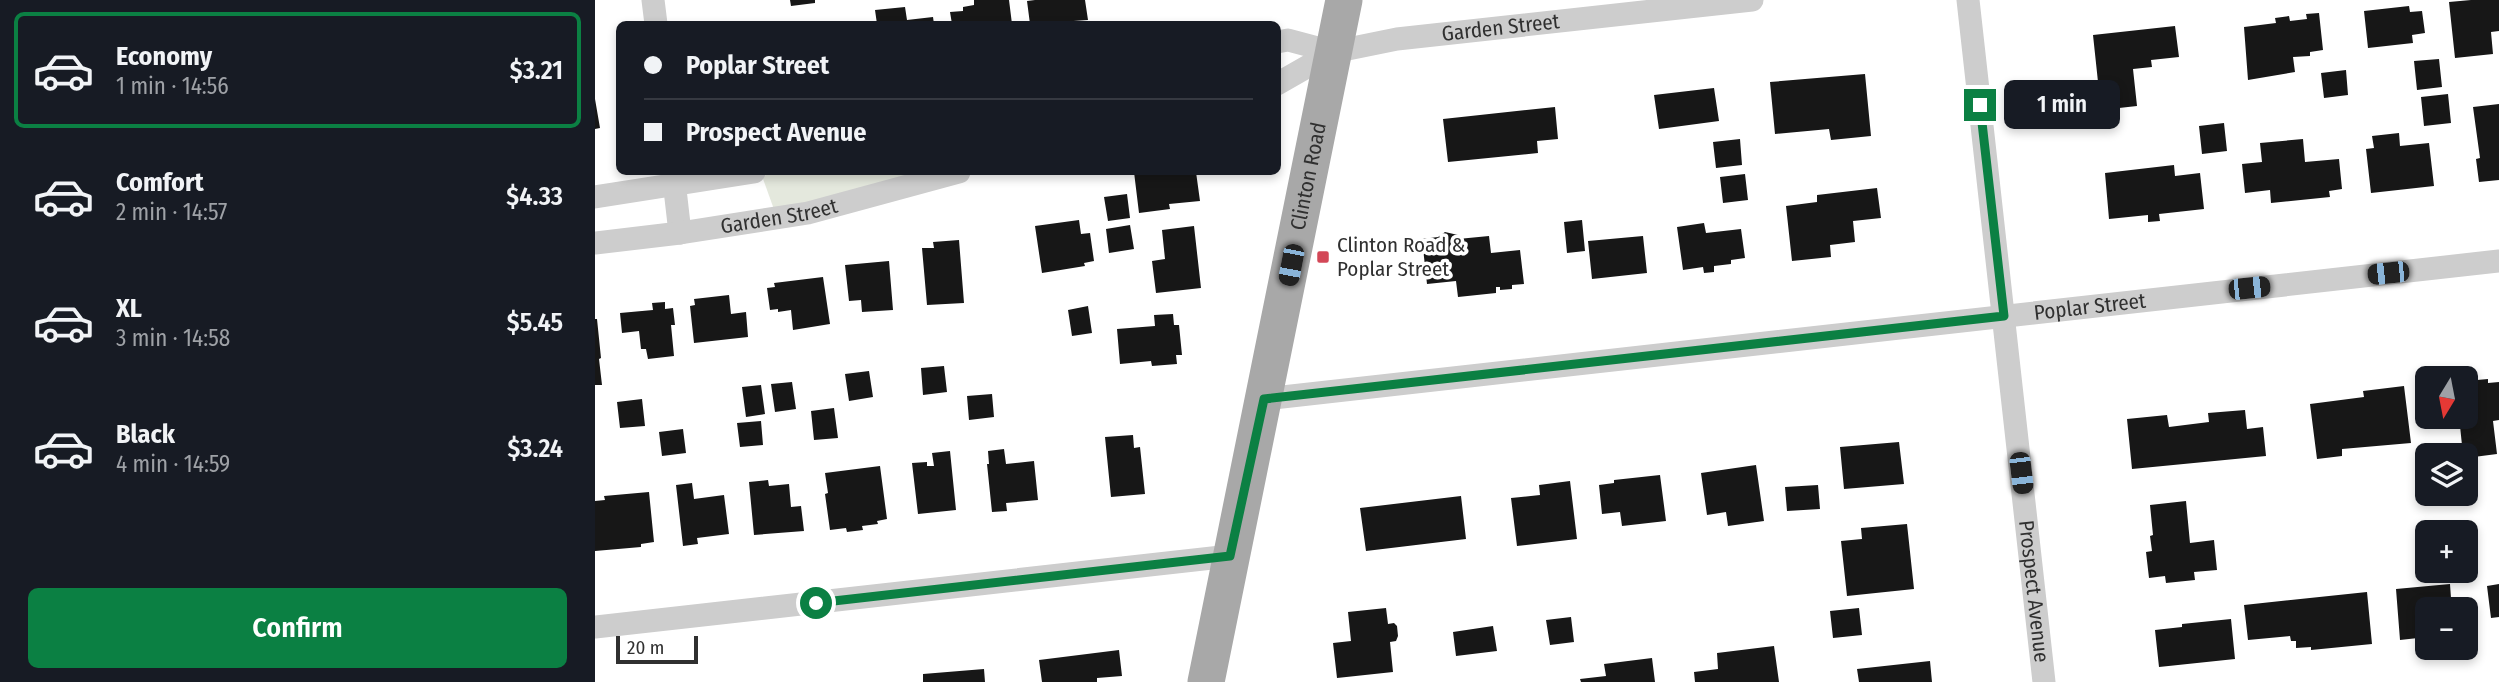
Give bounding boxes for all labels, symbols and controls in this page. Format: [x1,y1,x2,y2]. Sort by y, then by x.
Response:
street label: Garden Street [1440,8,1561,47]
icon: car [32,39,95,102]
text: Economy [116,41,212,72]
text: Poplar Street [686,50,829,81]
text: $3.21 [510,55,563,86]
text: 1 min · 14:56 [116,72,229,100]
callout: 1 min [2005,80,2120,130]
route end [1964,89,1996,121]
text: 1 min [2037,90,2087,118]
text: Prospect Avenue [686,117,867,148]
street label: Clinton Road [1285,120,1332,233]
icon: car [32,165,95,228]
text: Comfort [116,167,204,198]
text: $4.33 [506,181,563,212]
street label: Garden Street [719,193,841,239]
text: 2 min · 14:57 [116,198,227,226]
place label: Clinton Road & Poplar Street [1337,232,1465,282]
car [1277,242,1306,288]
marker: Clinton Road & Poplar Street [1315,249,1331,265]
car [2367,260,2410,286]
car [2228,275,2271,301]
street label: Poplar Street [2033,288,2147,326]
icon: car [32,291,95,354]
text: XL [116,293,142,324]
text: $5.45 [507,307,563,338]
text: 3 min · 14:58 [116,324,230,352]
north arrow [2415,366,2478,429]
map controls [2415,366,2478,660]
icon: car [32,417,95,480]
text: Black [116,419,175,450]
text: $3.24 [508,433,563,464]
button: layers [2415,443,2478,506]
text: 4 min · 14:59 [116,450,230,478]
car [2009,451,2034,495]
street label: Prospect Avenue [2013,519,2055,664]
button: + [2415,520,2478,583]
route start [800,587,832,619]
button: Confirm [28,588,567,668]
button: − [2415,597,2478,660]
scale bar [616,633,698,665]
text: 20 m [627,636,664,659]

